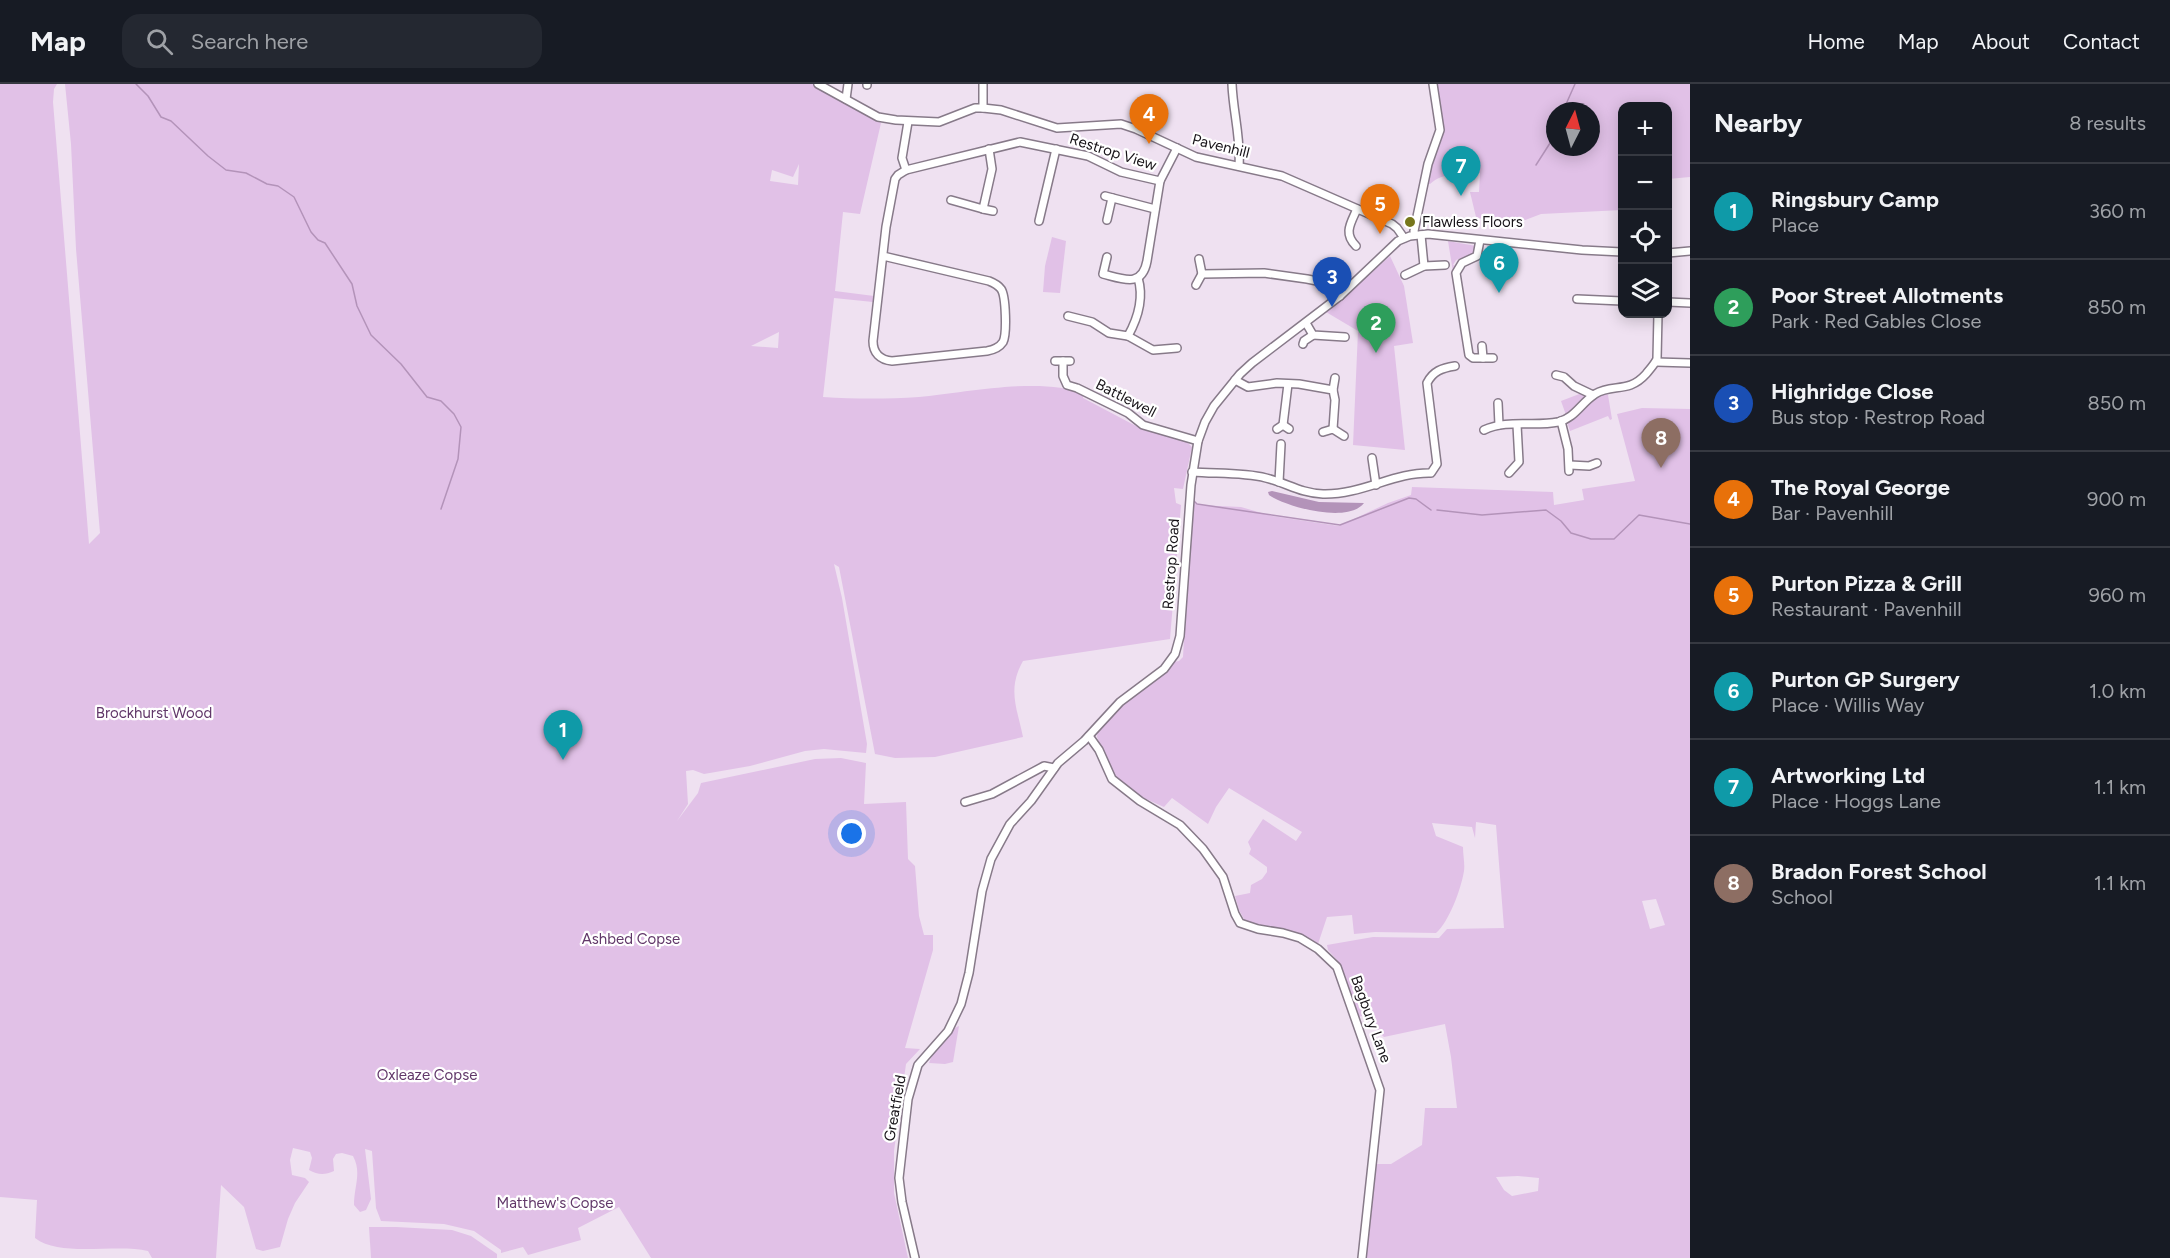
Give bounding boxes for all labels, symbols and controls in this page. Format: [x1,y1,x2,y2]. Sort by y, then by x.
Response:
search box [122,14,542,68]
text: Map [30,24,86,58]
icon: search [143,25,176,58]
text: Search here [191,28,308,55]
text: Home [1808,29,1865,54]
text: Map [1898,29,1939,54]
text: About [1972,29,2030,54]
text: Contact [2063,29,2140,54]
pin: 4 [1130,94,1168,144]
north arrow [1546,102,1600,156]
map controls [1618,102,1672,318]
button: + [1618,102,1672,156]
text: Nearby [1714,107,1802,139]
text: 8 results [2069,111,2146,135]
street label: Restrop View [1067,130,1159,175]
street label: Pavenhill [1190,130,1252,162]
pin: 7 [1442,147,1480,196]
button: − [1618,156,1672,210]
pin: 5 [1360,184,1400,234]
text: Ringsbury Camp [1771,186,1939,213]
text: 1 [1729,199,1738,223]
text: 360 m [2089,199,2146,223]
button: locate [1618,210,1672,264]
place label: Flawless Floors [1422,213,1523,231]
text: Place [1771,213,1819,237]
marker: Flawless Floors [1403,215,1417,229]
pin: 6 [1480,244,1518,293]
pin: 3 [1312,258,1352,307]
button: layers [1618,264,1672,318]
text: Poor Street Allotments [1771,282,2003,309]
text: 2 [1728,295,1739,319]
text: 850 m [2087,295,2146,319]
pin: 2 [1356,304,1396,353]
text: Park · Red Gables Close [1771,309,1981,333]
street label: Battlewell [1093,375,1159,421]
text: Highridge Close [1771,378,1933,405]
text: 3 [1728,391,1739,415]
text: 850 m [2087,391,2146,415]
text: Bus stop · Restrop Road [1771,405,1985,429]
pin: 8 [1642,418,1680,468]
text: The Royal George [1771,474,1950,501]
text: 4 [1727,487,1740,511]
text: 900 m [2087,487,2146,511]
text: Bar · Pavenhill [1771,501,1893,525]
street label: Restrop Road [1159,518,1183,610]
text: Purton Pizza & Grill [1771,570,1962,597]
text: 5 [1728,583,1739,607]
text: 960 m [2089,583,2146,607]
text: Restaurant · Pavenhill [1771,597,1962,621]
text: Purton GP Surgery [1771,666,1960,693]
text: 6 [1728,679,1739,703]
text: 1.0 km [2089,679,2146,703]
text: Place · Willis Way [1771,693,1924,717]
park label: Brockhurst Wood [96,704,212,722]
pin: 1 [544,710,582,760]
text: Artworking Ltd [1771,762,1925,789]
text: 7 [1728,775,1739,799]
text: 1.1 km [2094,775,2146,799]
text: Place · Hoggs Lane [1771,789,1941,813]
your location [837,819,866,848]
text: Bradon Forest School [1771,858,1987,885]
text: 8 [1727,871,1740,895]
text: 1.1 km [2094,871,2146,895]
text: School [1771,885,1833,909]
park label: Ashbed Copse [582,930,680,948]
street label: Bagbury Lane [1347,973,1395,1065]
park label: Oxleaze Copse [377,1066,477,1084]
street label: Greatfield [880,1073,910,1143]
park label: Matthew's Copse [496,1194,614,1212]

